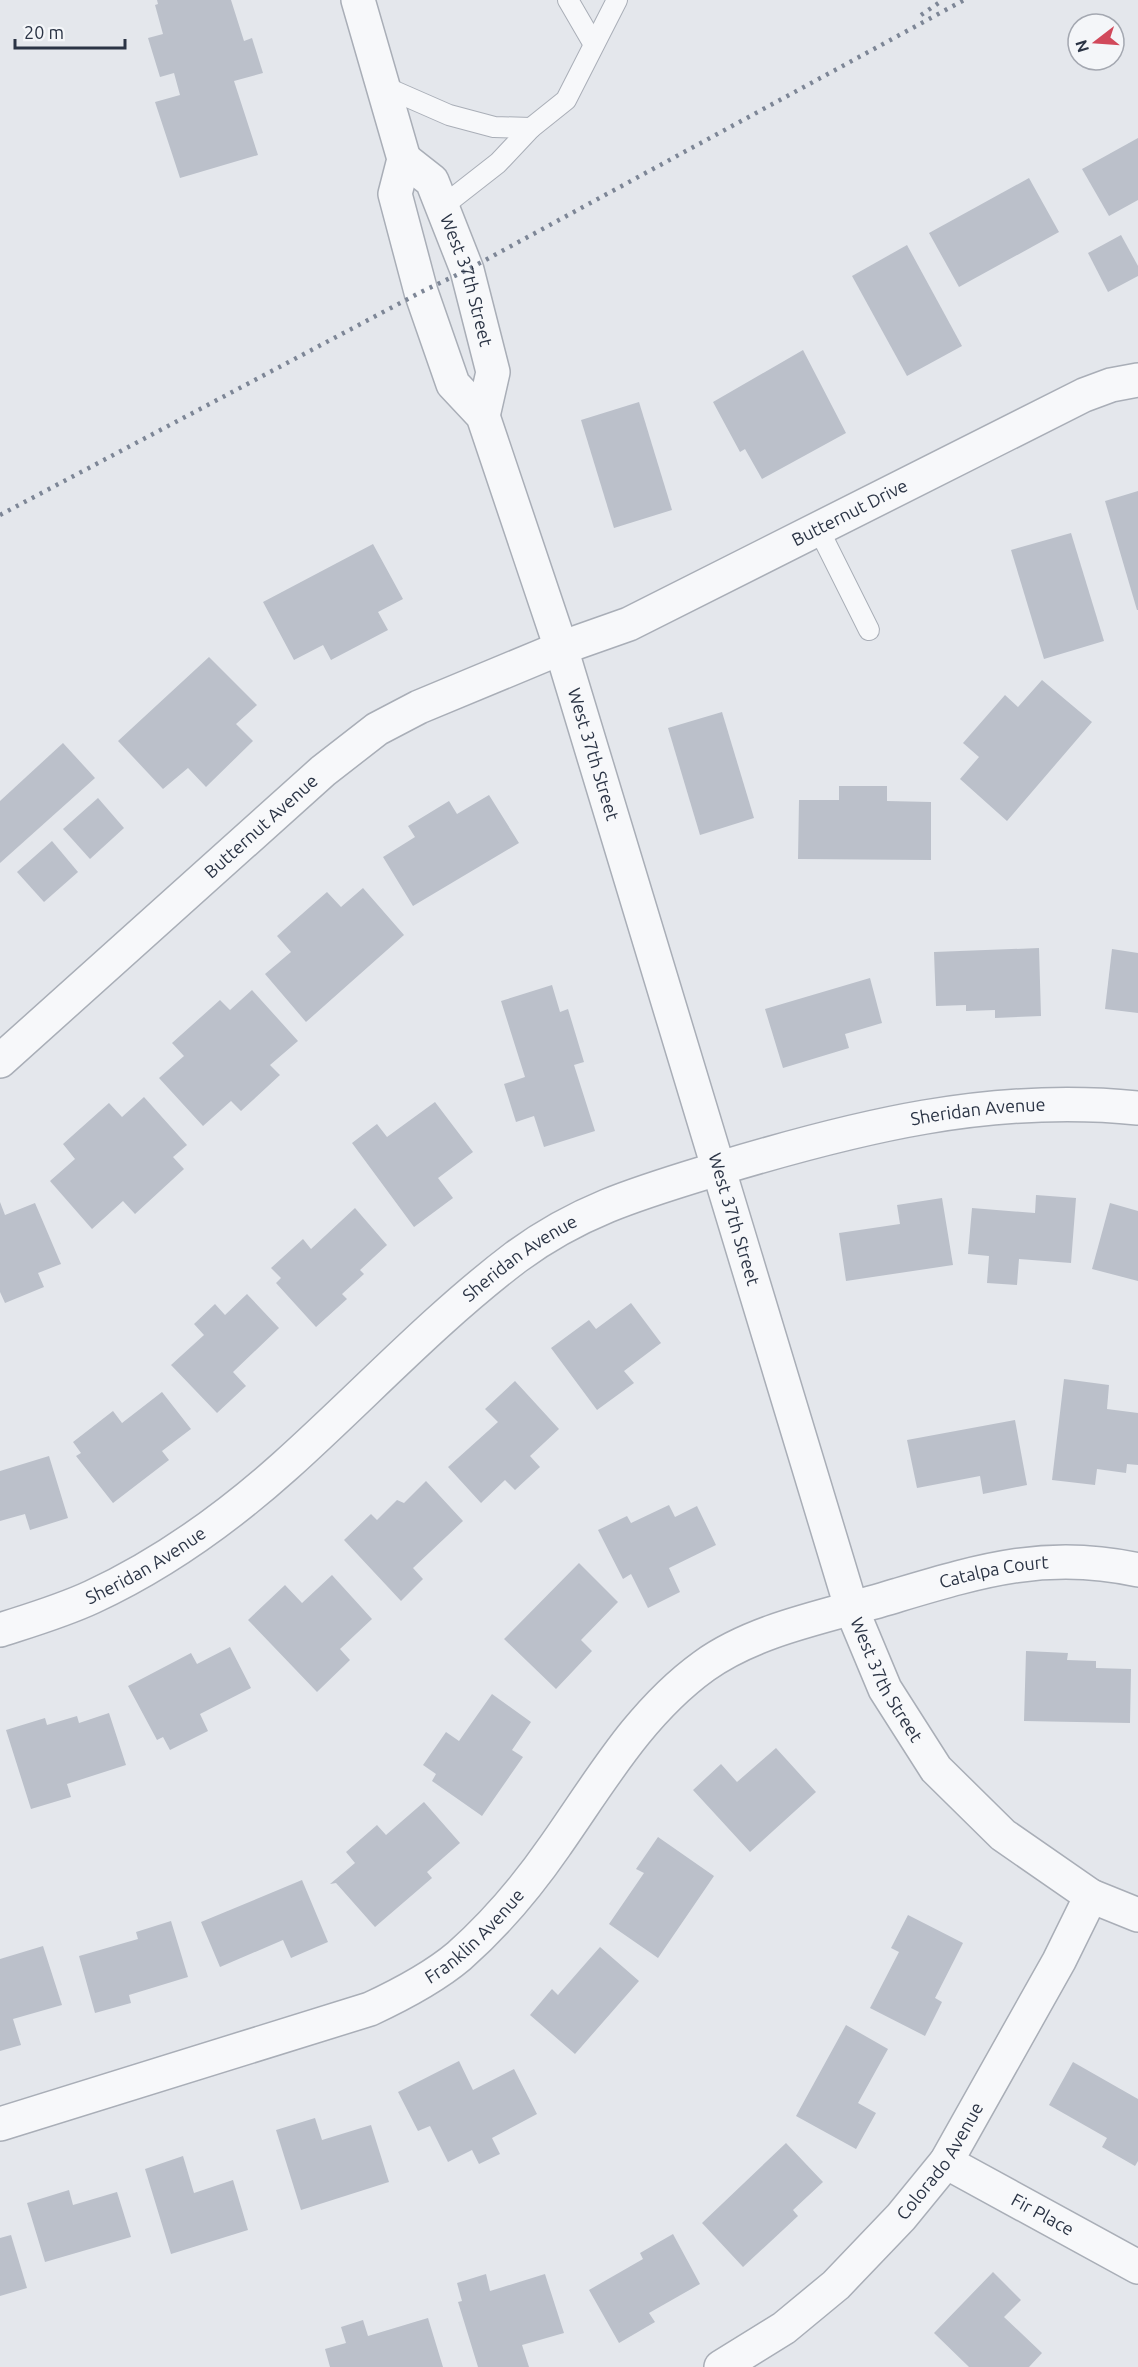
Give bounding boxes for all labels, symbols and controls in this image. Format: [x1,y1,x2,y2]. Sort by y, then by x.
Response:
scale bar [15,12,124,50]
north arrow [1066,12,1126,72]
text: 20 m [24,22,64,42]
text: N [1071,38,1092,55]
street label: West 37th Street [437,211,497,348]
street label: Butternut Drive [788,474,911,549]
street label: West 37th Street [565,685,624,823]
street label: Butternut Avenue [200,770,321,882]
street label: Sheridan Avenue [909,1094,1046,1128]
street label: West 37th Street [705,1150,764,1288]
street label: Sheridan Avenue [458,1210,580,1305]
street label: Sheridan Avenue [82,1522,209,1608]
street label: Catalpa Court [937,1551,1049,1591]
street label: West 37th Street [847,1614,927,1745]
street label: Franklin Avenue [421,1885,527,1987]
street label: Colorado Avenue [892,2098,987,2223]
street label: Fir Place [1008,2189,1078,2239]

